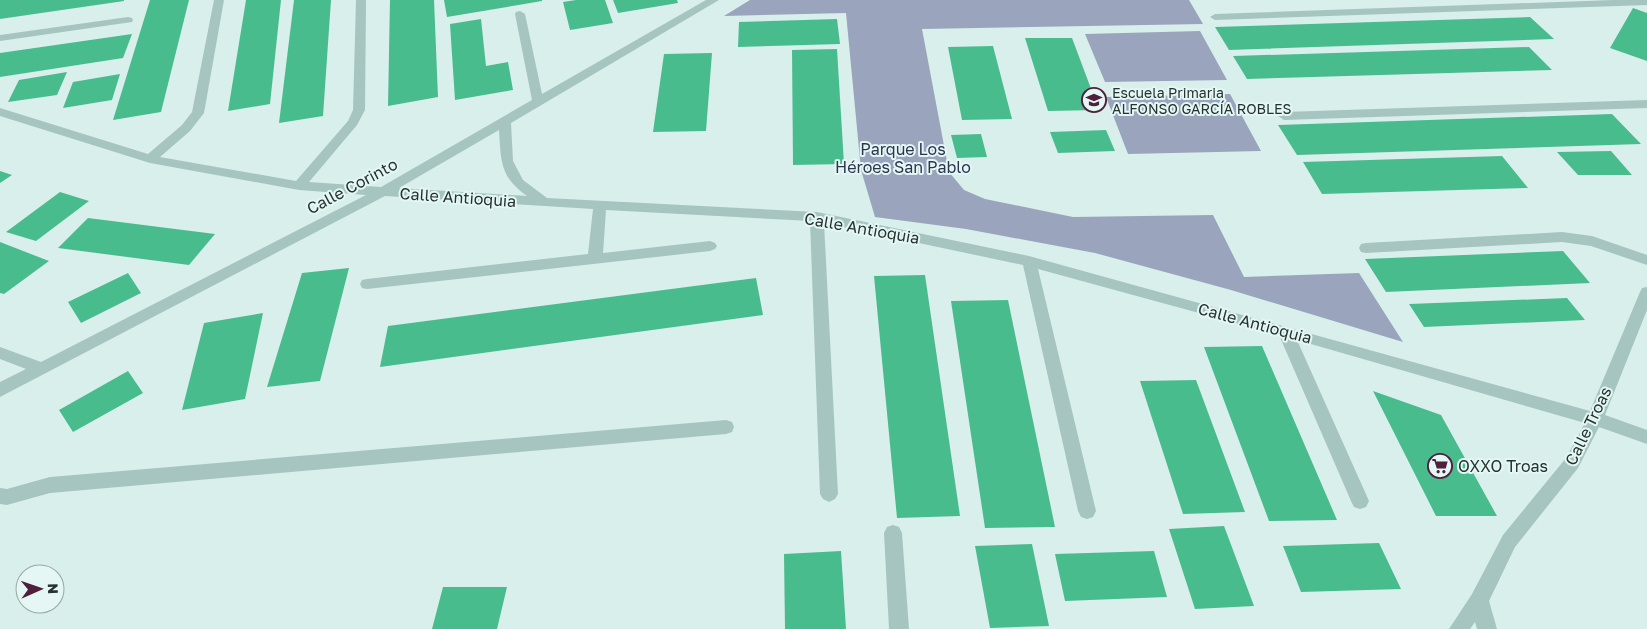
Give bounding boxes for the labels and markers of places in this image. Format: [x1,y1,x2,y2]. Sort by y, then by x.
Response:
place label: Escuela Primaria ALFONSO GARCÍA ROBLES [1112,84,1292,117]
school or university icon: Escuela Primaria ALFONSO GARCÍA ROBLES [1081,87,1107,113]
supermarket icon: OXXO Troas [1427,453,1453,479]
place label: OXXO Troas [1458,456,1548,476]

